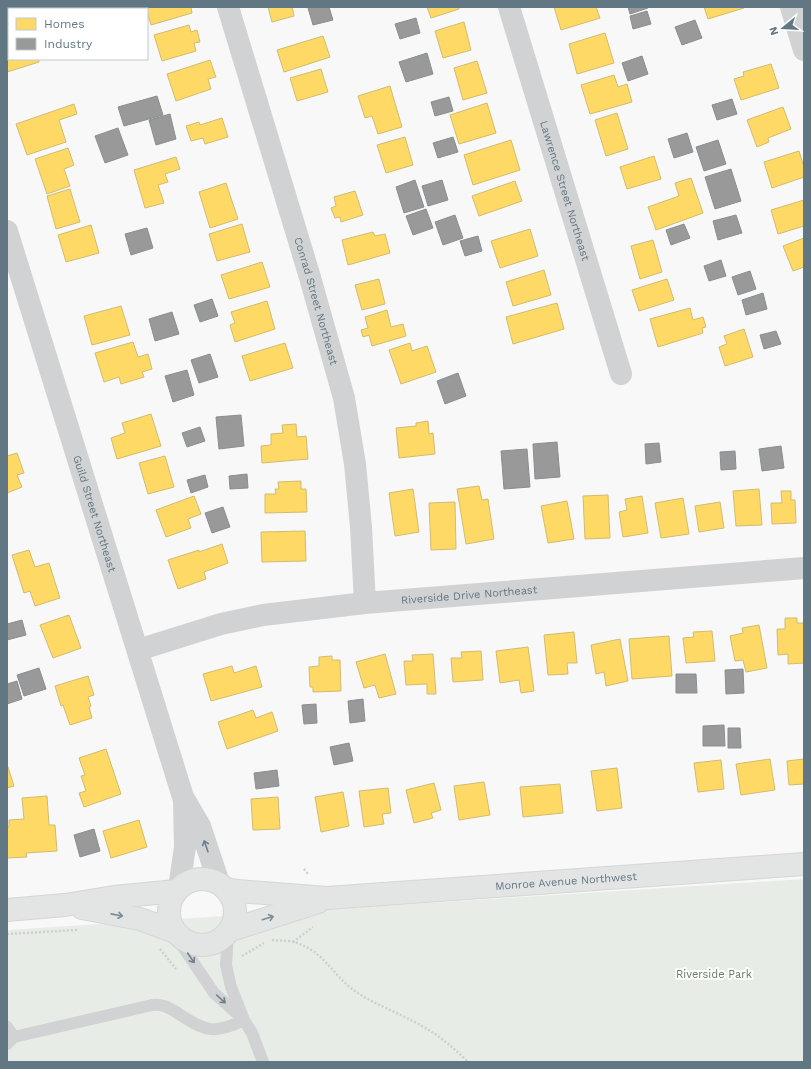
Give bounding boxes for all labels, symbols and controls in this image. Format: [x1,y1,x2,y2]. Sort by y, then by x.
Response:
legend [8,8,148,60]
north arrow [763,8,803,48]
text: Homes [44,17,85,31]
text: N [767,25,781,37]
text: Industry [44,37,93,51]
street label: Lawrence Street Northeast [538,119,593,263]
street label: Conrad Street Northeast [292,236,341,367]
street label: Guild Street Northeast [71,454,119,574]
street label: Riverside Drive Northeast [400,583,538,607]
one-way arrow [202,839,209,852]
street label: Monroe Avenue Northwest [495,869,638,892]
one-way arrow [111,911,124,919]
one-way arrow [261,914,274,921]
one-way arrow [187,952,195,963]
park label: Riverside Park [676,968,752,981]
one-way arrow [216,995,227,1004]

